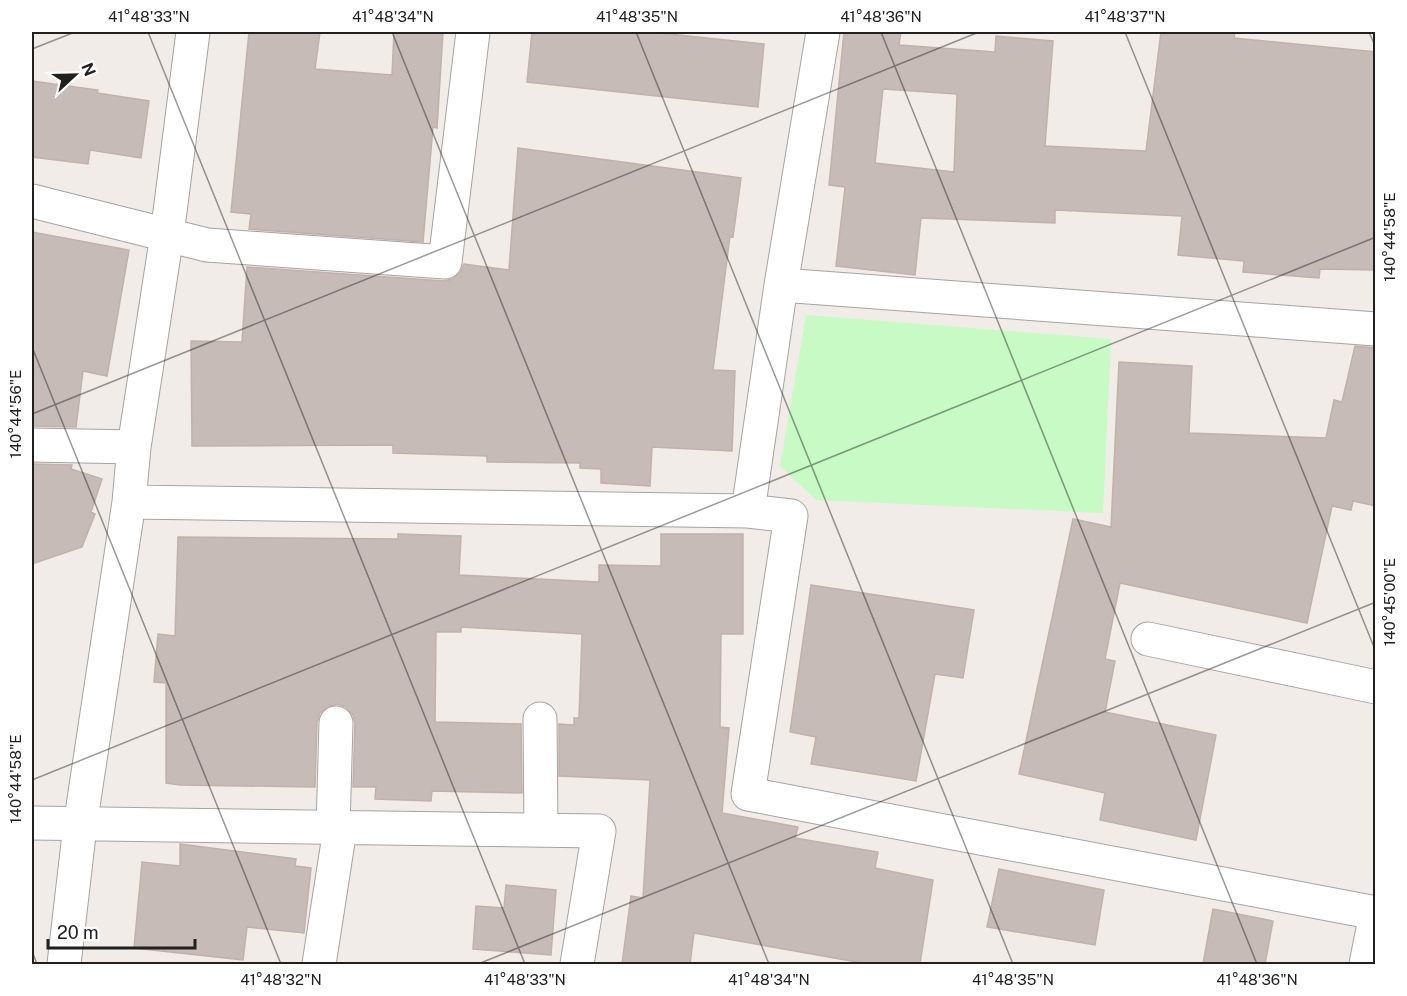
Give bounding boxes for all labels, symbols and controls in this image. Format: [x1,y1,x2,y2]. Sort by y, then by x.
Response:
text: 41°48'33"N [108,8,190,25]
text: 41°48'34"N [352,8,434,25]
text: 41°48'35"N [596,8,678,25]
text: 41°48'36"N [840,8,922,25]
text: 41°48'37"N [1084,8,1166,25]
north arrow [45,45,105,105]
text: N [77,60,100,79]
text: 140°44'58"E [1381,192,1398,282]
text: 140°44'56"E [7,370,24,458]
text: 140°45'00"E [1381,558,1398,646]
text: 140°44'58"E [7,734,24,824]
scale bar [48,912,195,950]
text: 20 m [57,922,99,943]
text: 41°48'32"N [240,971,322,988]
text: 41°48'33"N [484,971,566,988]
text: 41°48'34"N [728,971,810,988]
text: 41°48'35"N [972,971,1054,988]
text: 41°48'36"N [1216,971,1298,988]

